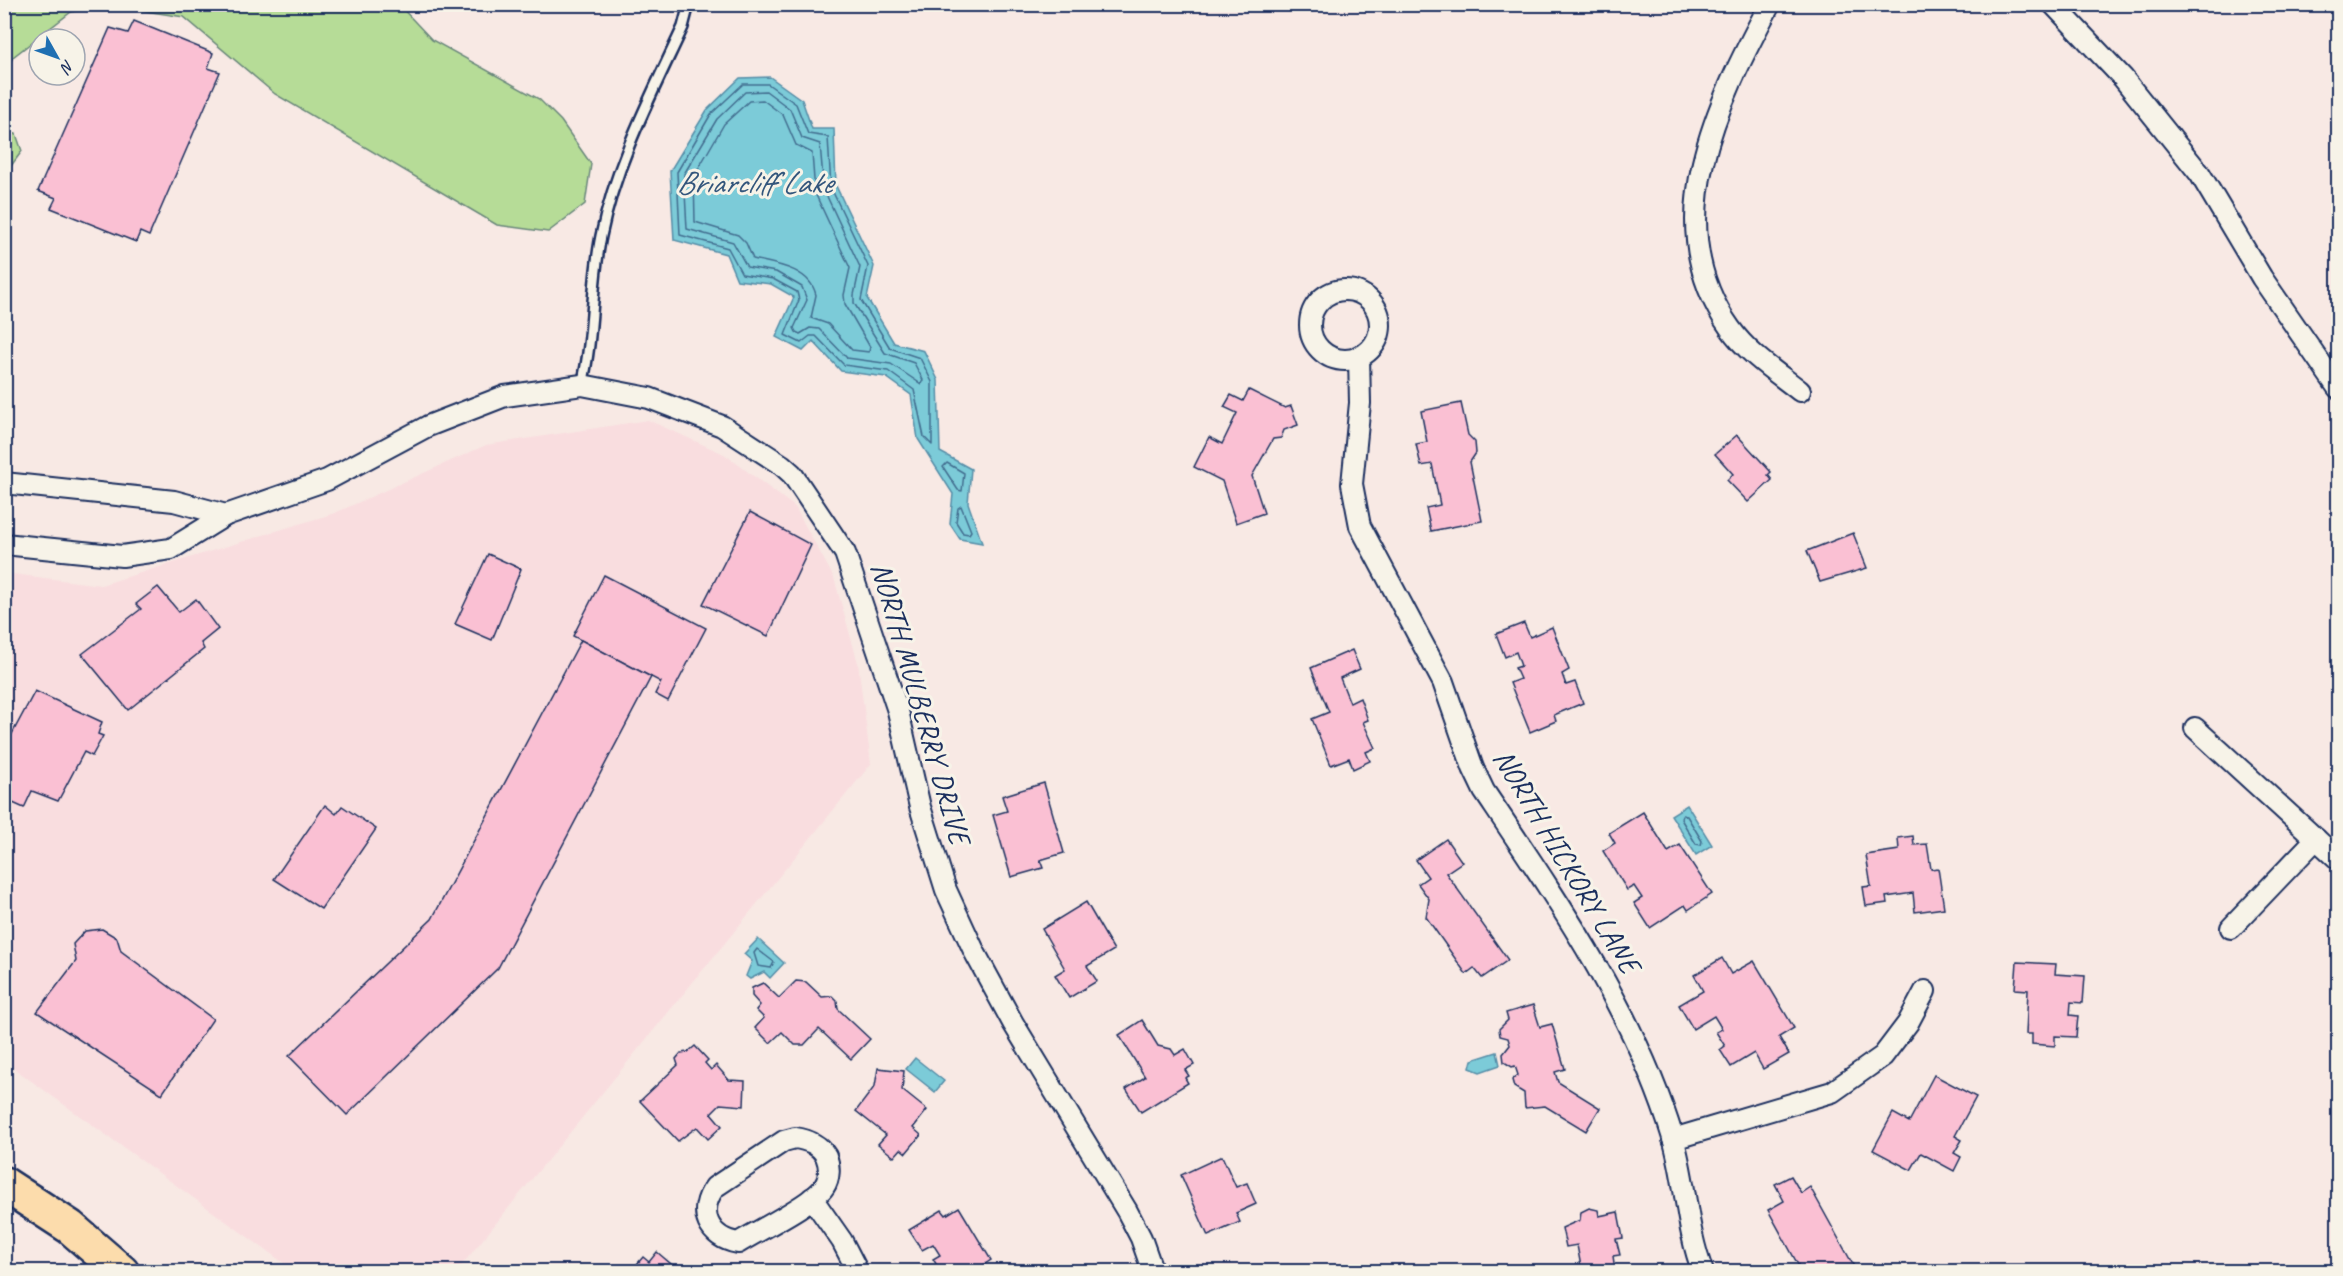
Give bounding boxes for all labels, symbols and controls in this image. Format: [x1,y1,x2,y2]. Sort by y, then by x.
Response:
north arrow [27,27,87,87]
text: N [55,56,79,79]
water label: Briarcliff Lake [676,162,836,203]
street label: NORTH MULBERRY DRIVE [863,558,980,852]
street label: NORTH HICKORY LANE [1485,742,1651,983]

